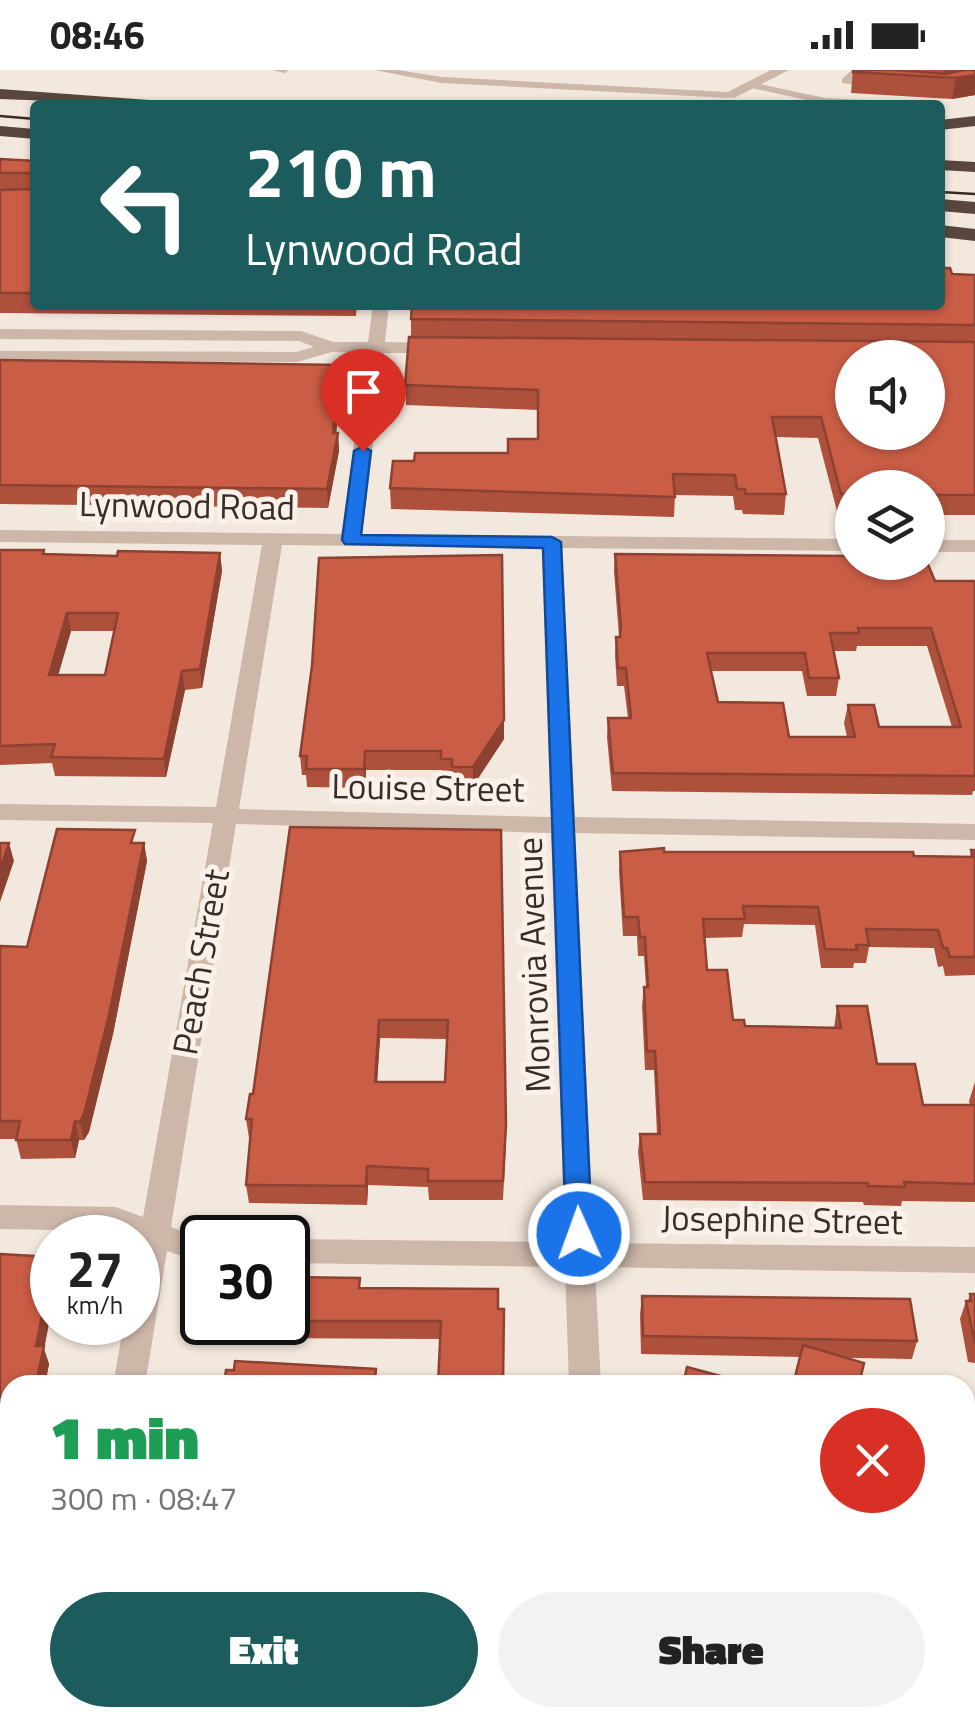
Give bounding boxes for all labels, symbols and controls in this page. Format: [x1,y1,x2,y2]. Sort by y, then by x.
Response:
text: 08:46 [50,6,145,64]
text: 210 m [245,118,437,224]
icon: left [80,140,210,270]
text: Lynwood Road [245,214,523,282]
map controls [835,340,945,580]
button: sound [835,340,945,450]
pin [321,349,406,452]
icon: arrive [336,364,391,419]
button: layers [835,470,945,580]
street label: Lynwood Road [78,476,296,534]
street label: Louise Street [331,758,525,816]
street label: Monrovia Avenue [502,836,564,1094]
street label: Peach Street [157,865,243,1059]
position arrow [527,1182,631,1286]
street label: Josephine Street [661,1190,903,1248]
speed limit sign: 30 [180,1215,310,1345]
text: 27 [67,1230,123,1306]
text: km/h [67,1286,123,1324]
text: 1 min [50,1391,199,1482]
button: close [820,1408,925,1513]
text: 300 m · 08:47 [50,1474,237,1522]
button: Exit [50,1592,478,1707]
button: Share [498,1592,925,1707]

